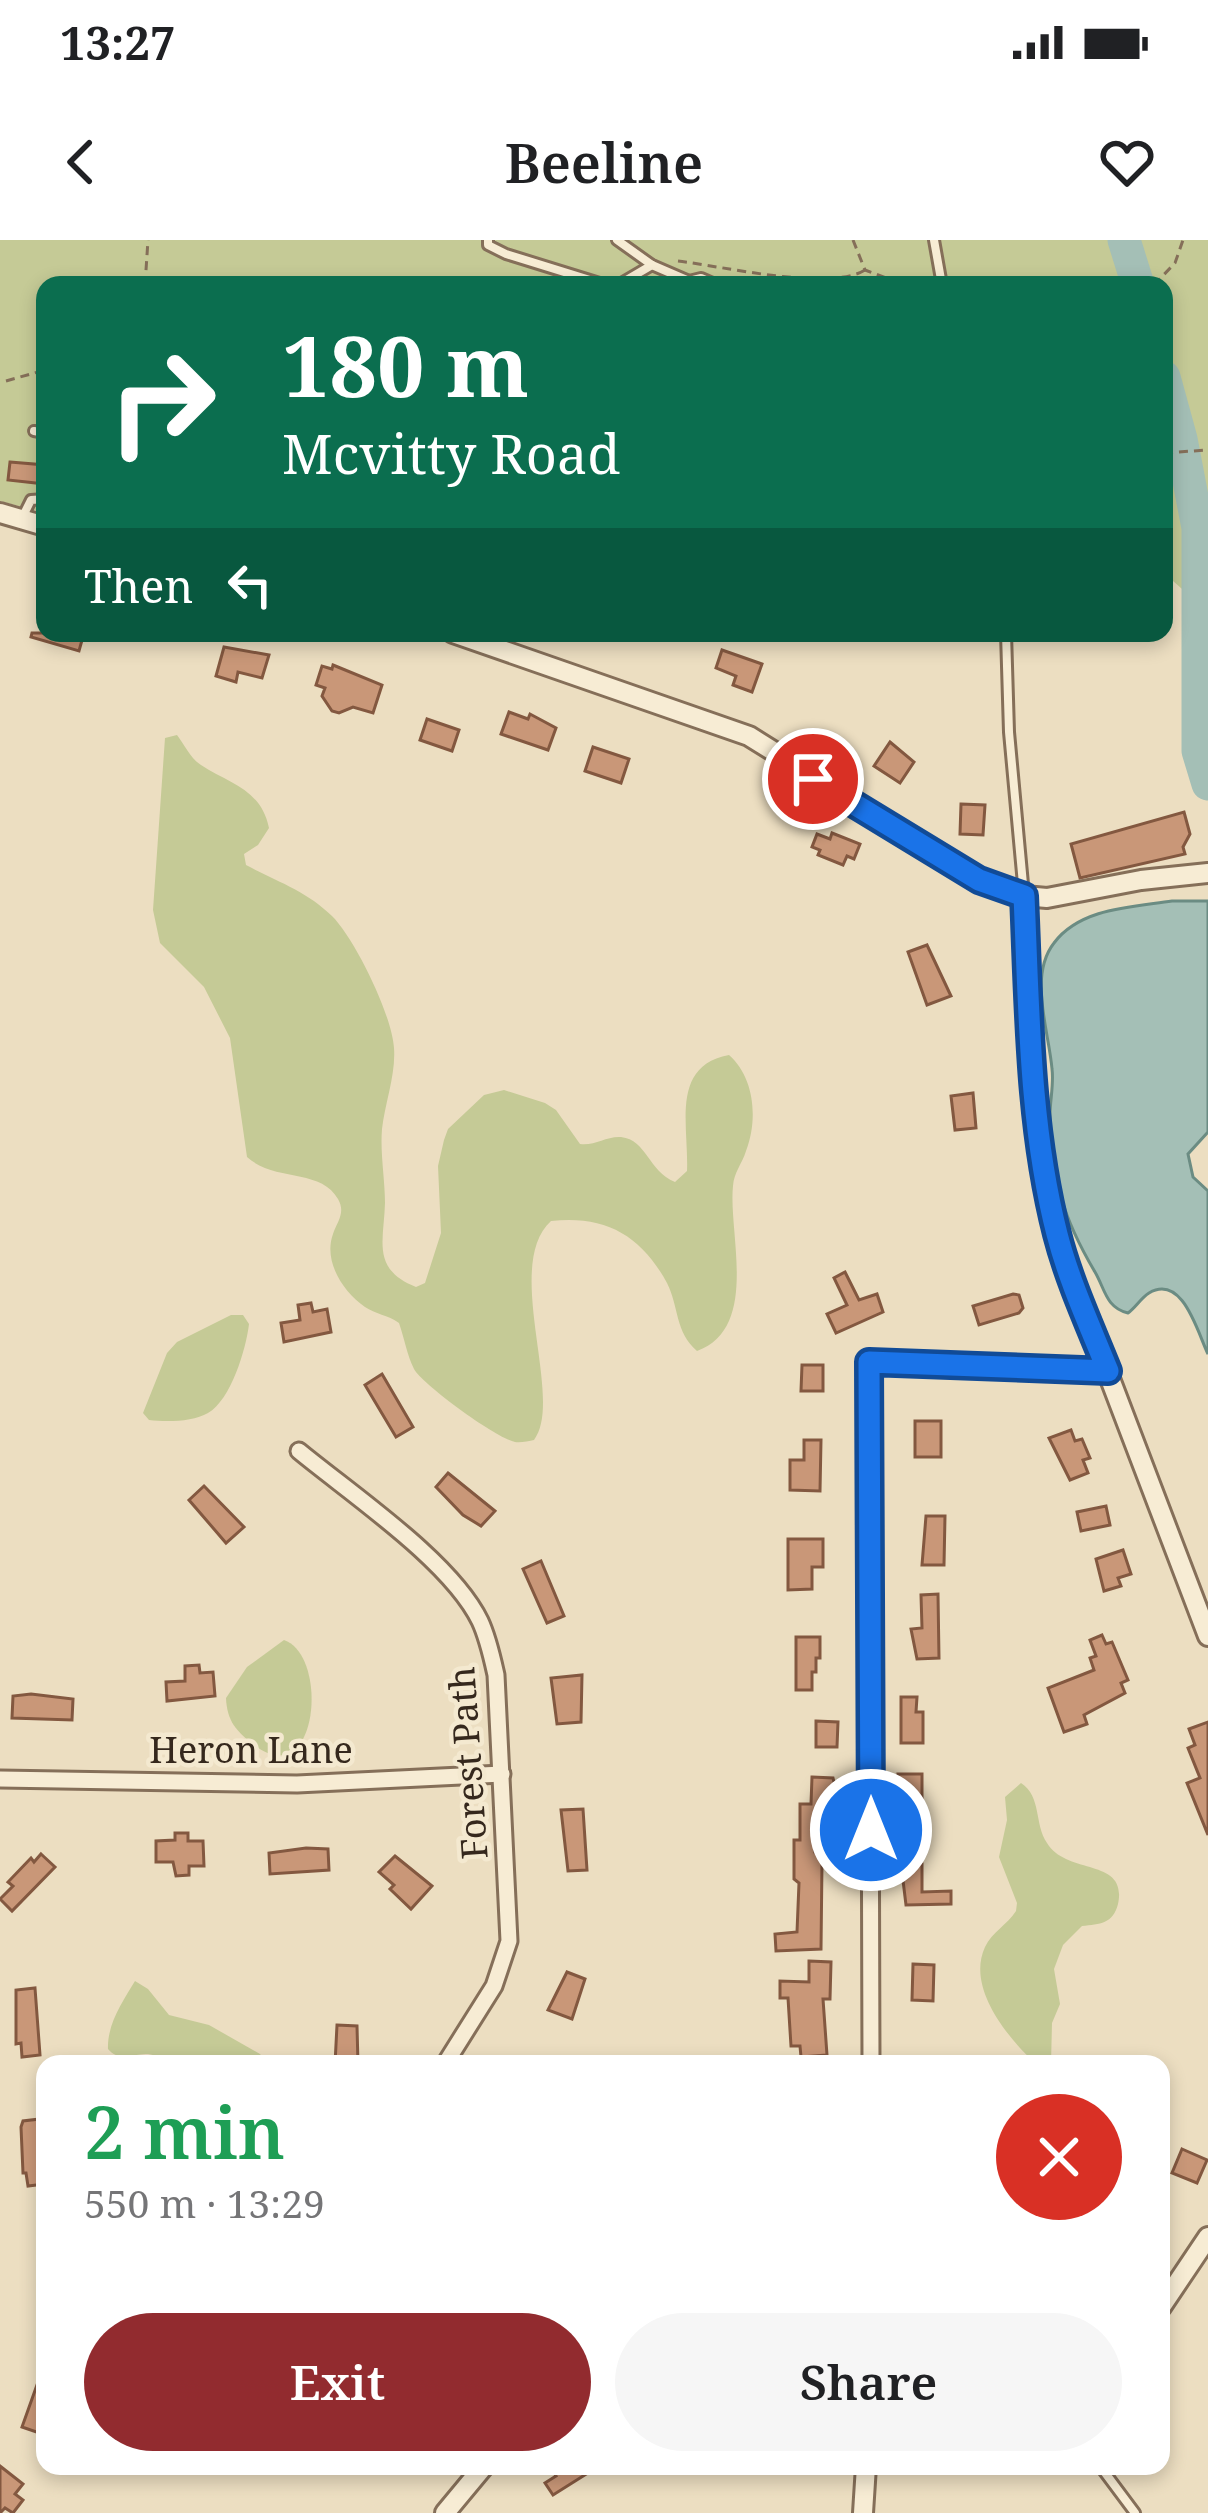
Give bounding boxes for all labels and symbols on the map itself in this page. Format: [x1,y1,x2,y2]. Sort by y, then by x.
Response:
pin [762,728,864,830]
street label: Forest Path [436,1665,499,1861]
street label: Heron Lane [149,1725,353,1774]
position arrow [808,1767,934,1893]

